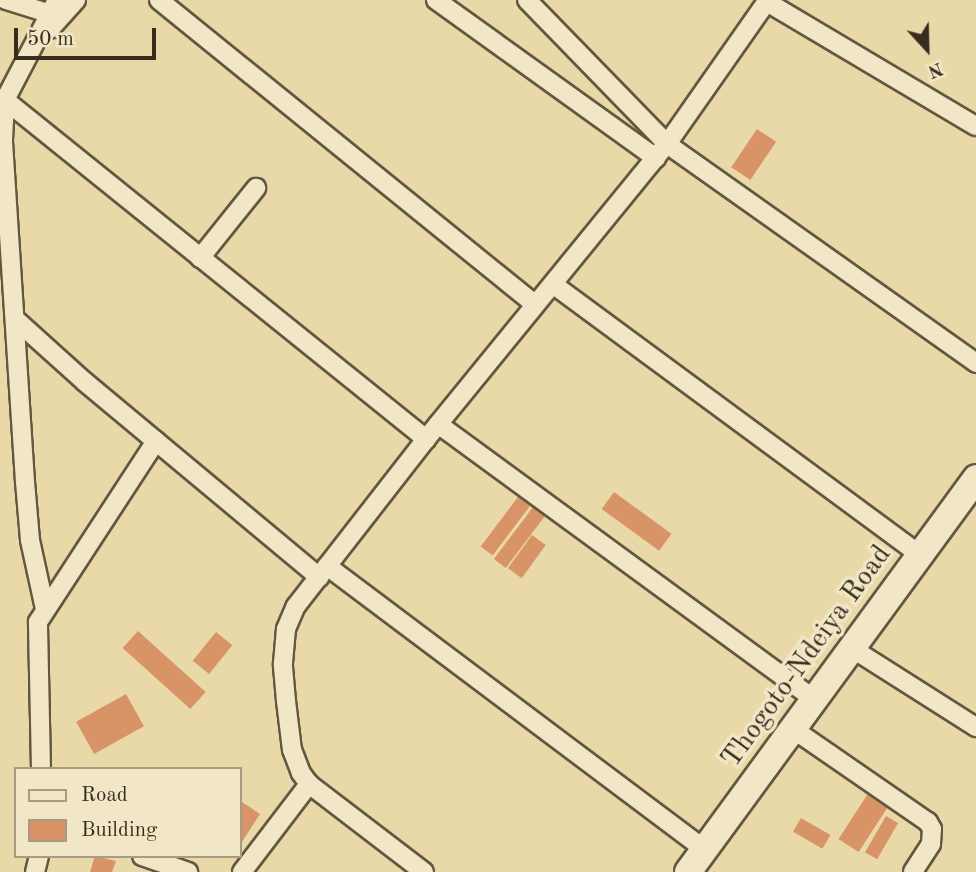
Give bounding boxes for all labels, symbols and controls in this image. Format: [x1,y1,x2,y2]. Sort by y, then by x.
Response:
scale bar [18,14,159,58]
north arrow [892,14,962,84]
text: 50 m [27,29,74,50]
text: N [925,57,945,80]
street label: Thogoto-Ndeiya Road [715,539,899,775]
legend [14,767,242,858]
text: Road [81,785,128,806]
text: Building [81,820,157,841]

